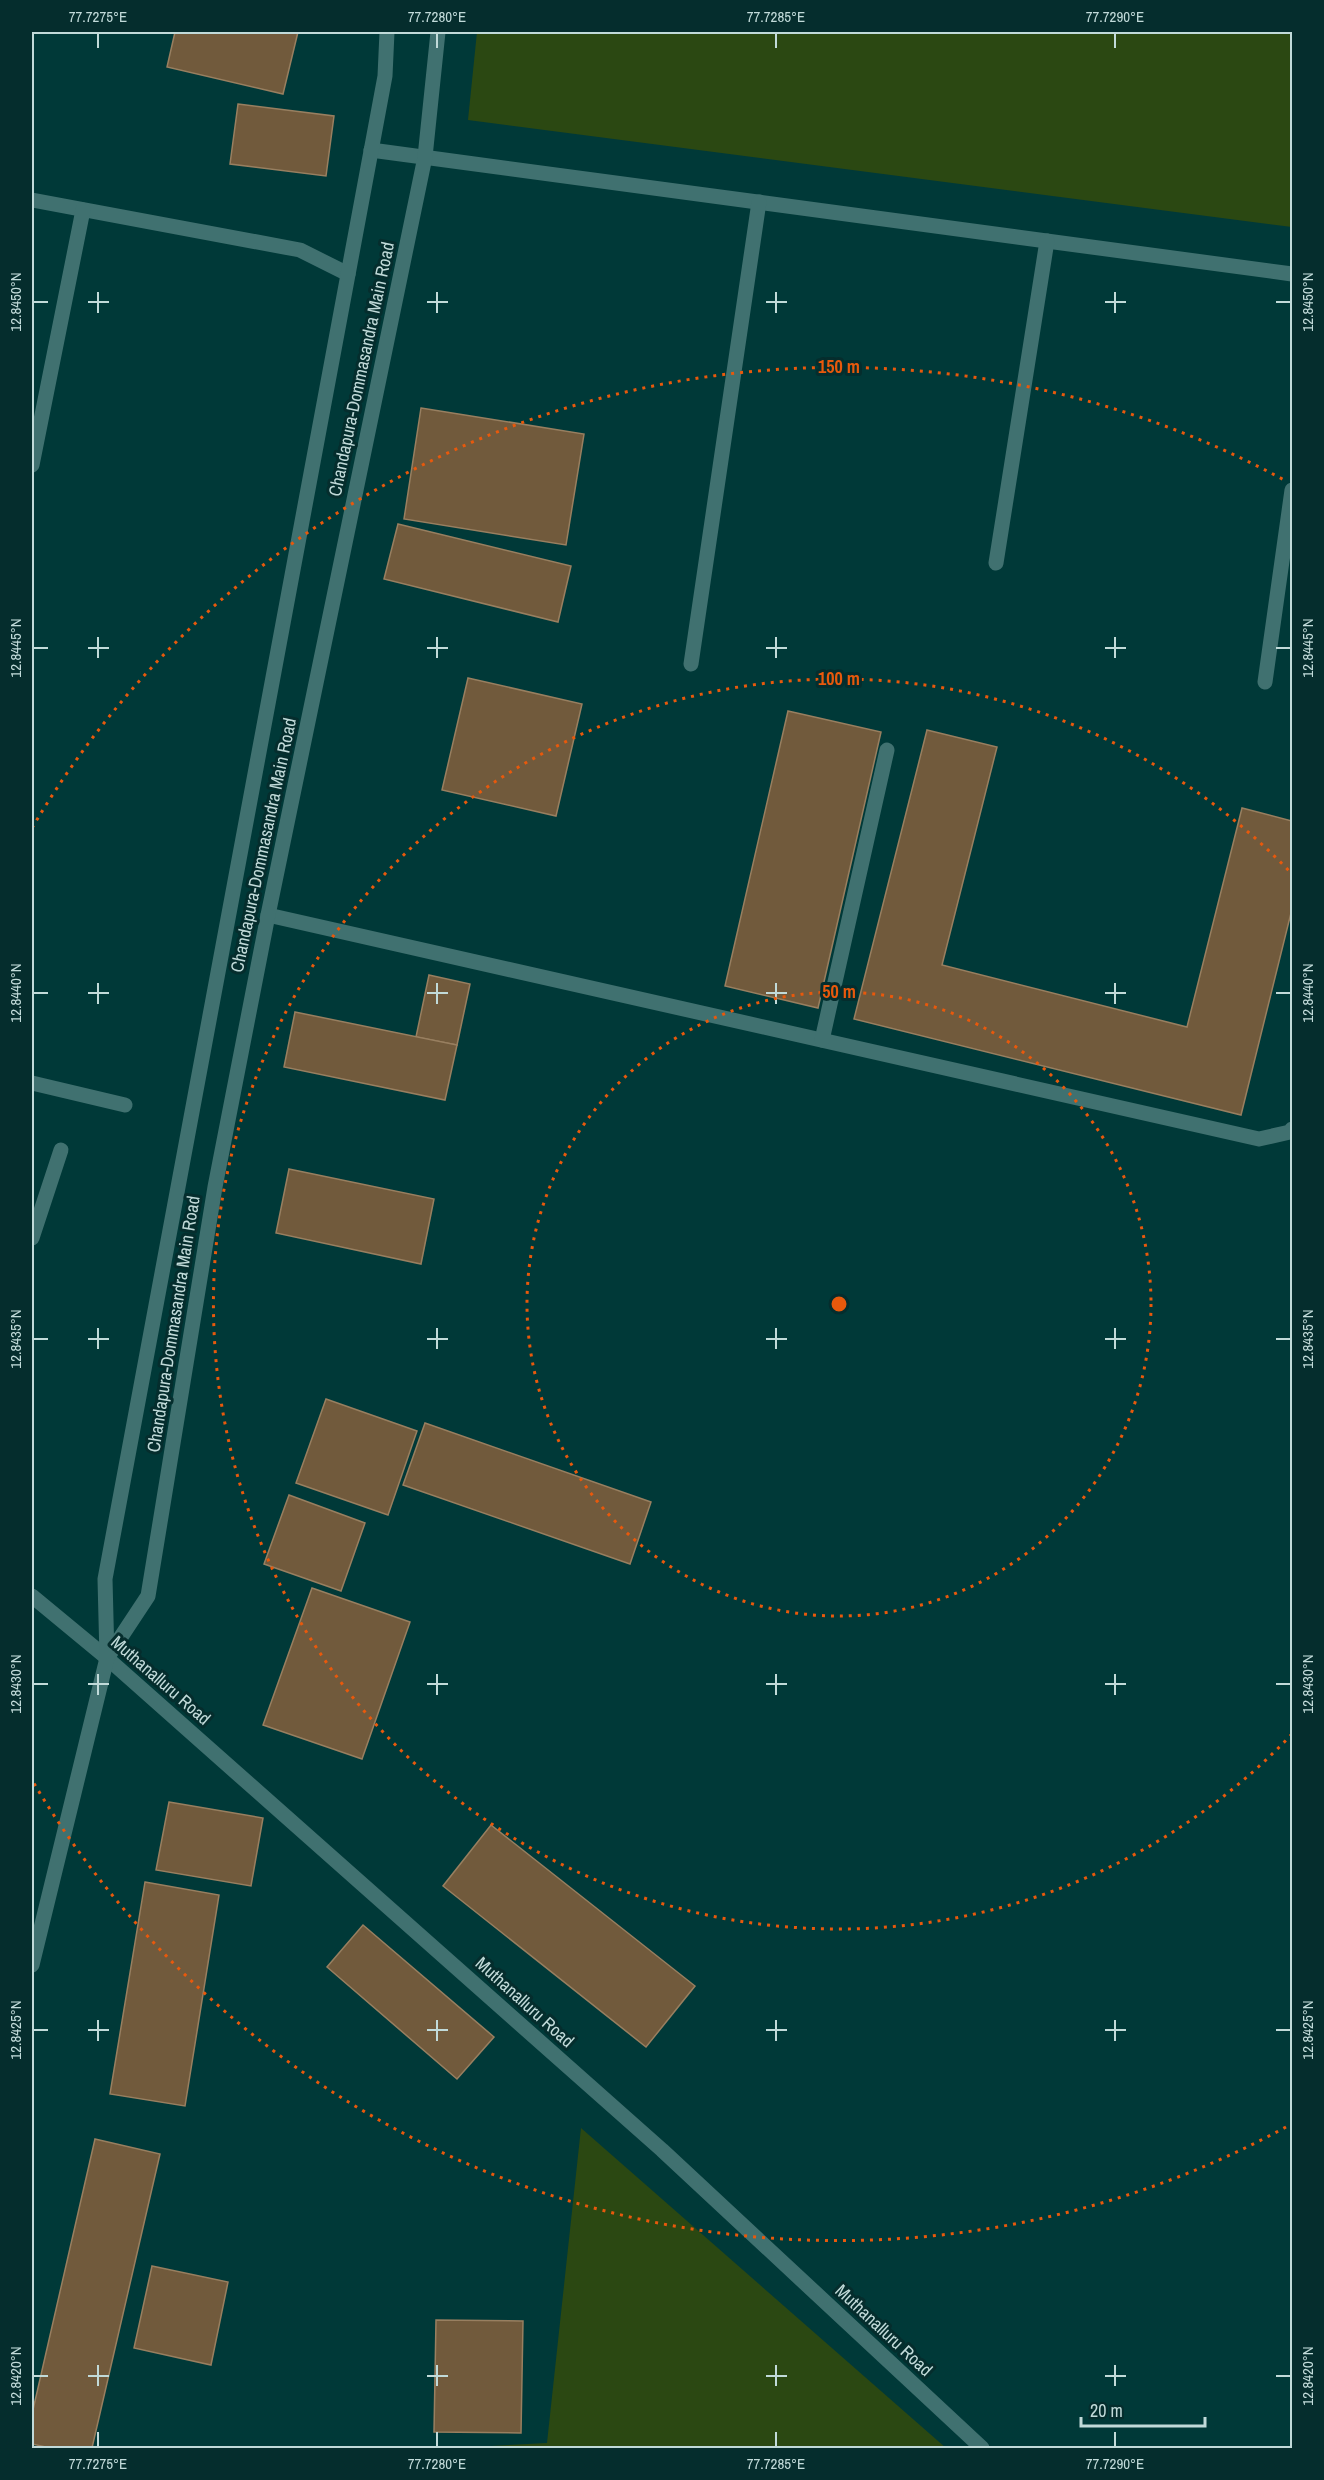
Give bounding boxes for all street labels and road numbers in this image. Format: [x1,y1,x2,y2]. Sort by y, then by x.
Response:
street label: Chandapura-Dommasandra Main Road [322,240,400,498]
street label: Chandapura-Dommasandra Main Road [224,716,302,974]
street label: Chandapura-Dommasandra Main Road [140,1194,206,1454]
street label: Muthanalluru Road [106,1630,216,1730]
street label: Muthanalluru Road [470,1951,580,2053]
street label: Muthanalluru Road [830,2278,938,2382]

